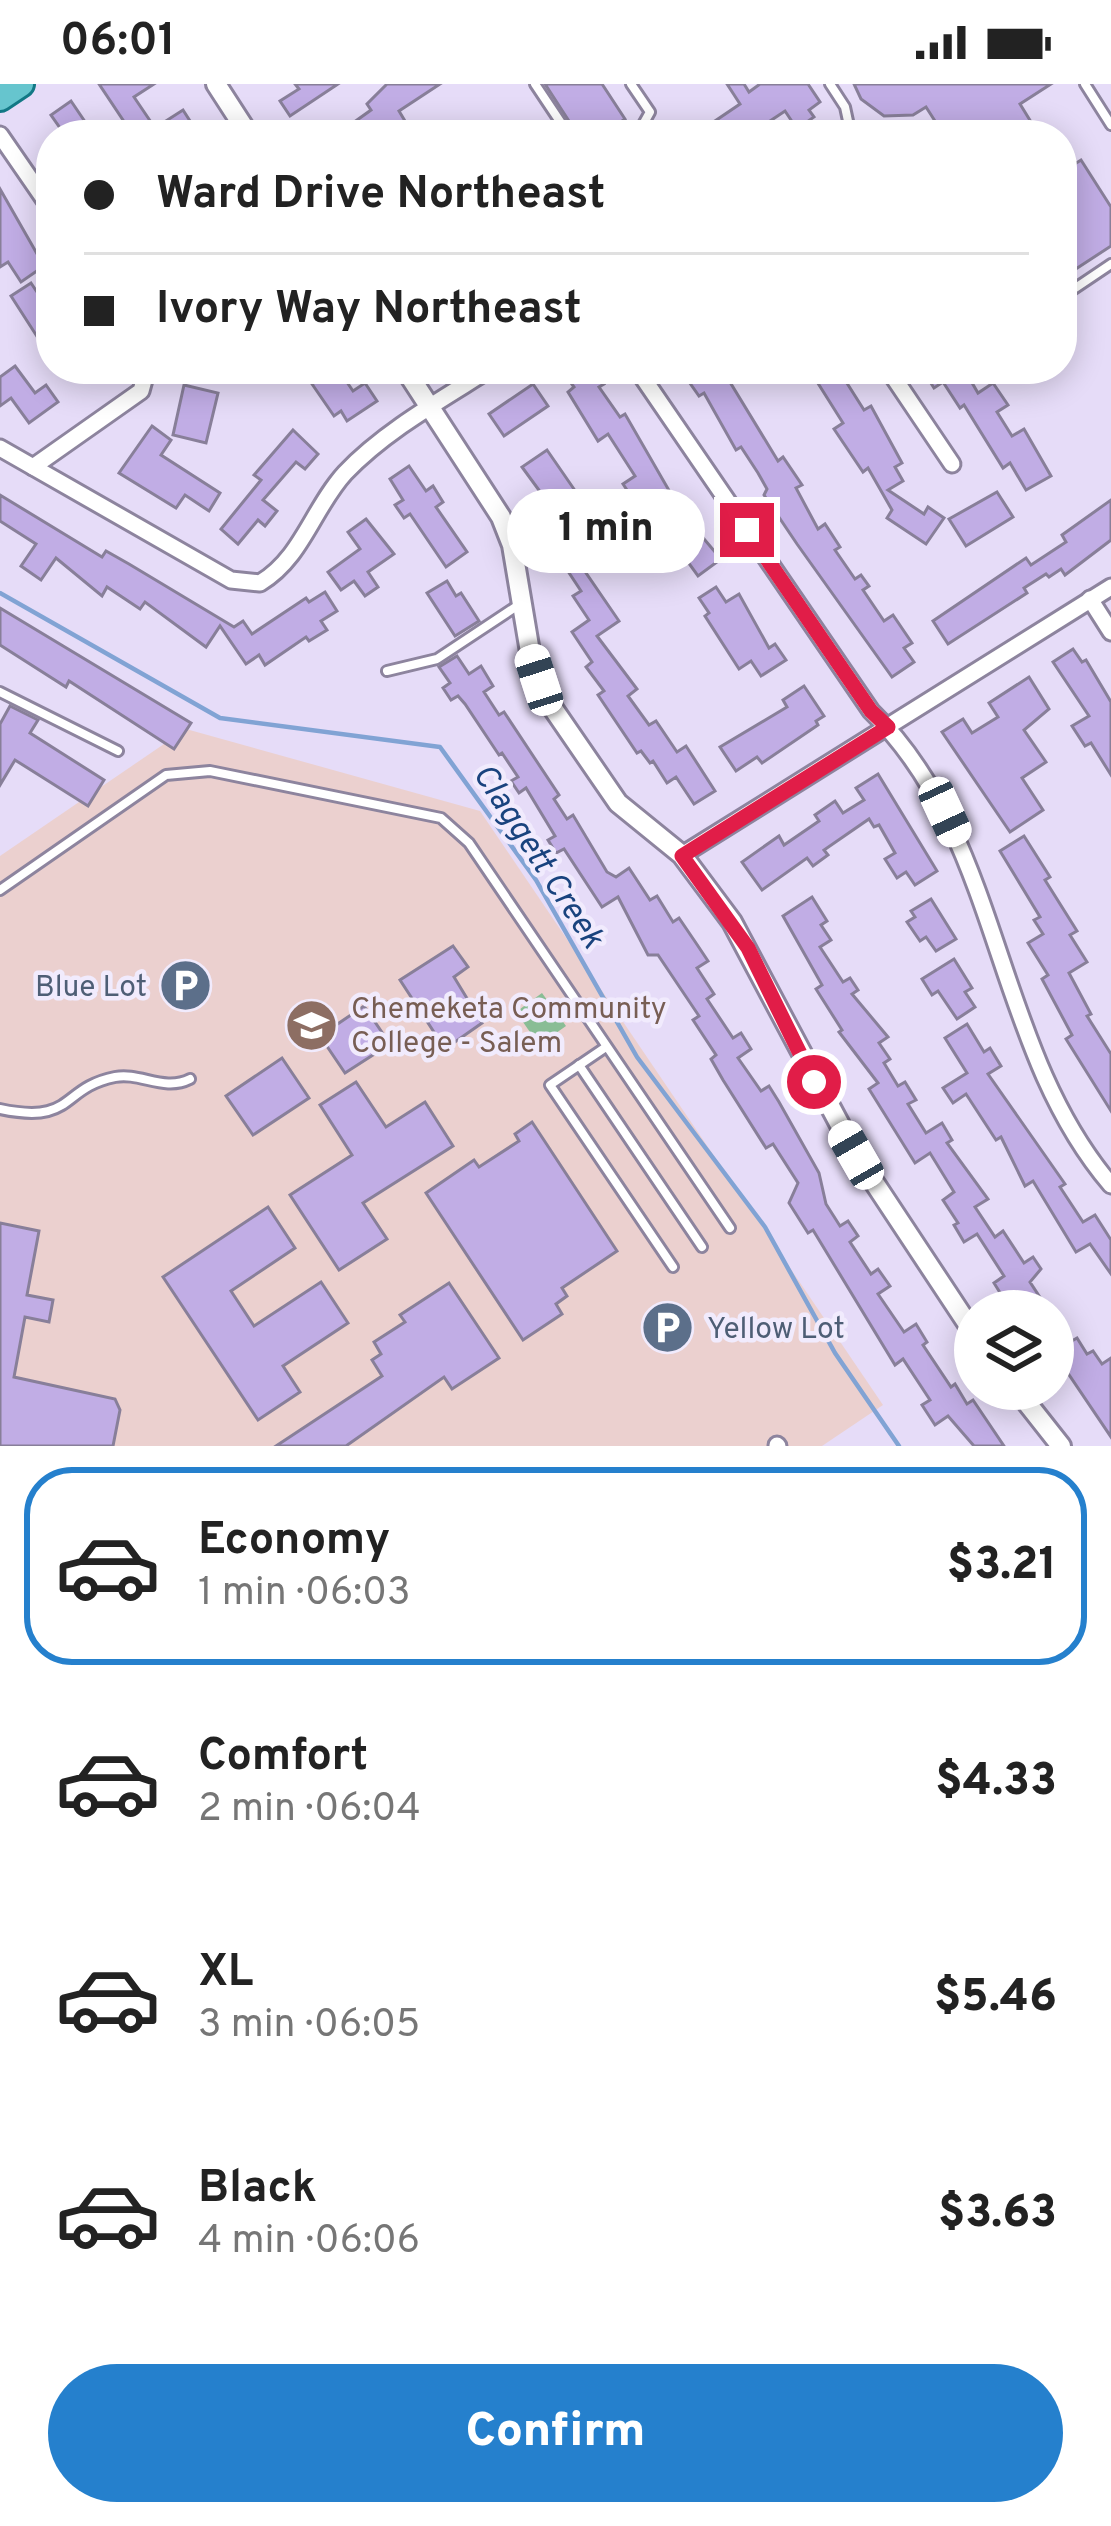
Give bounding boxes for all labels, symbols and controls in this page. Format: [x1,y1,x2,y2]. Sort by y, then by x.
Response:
text: 06:01 [60,14,176,71]
text: Ward Drive Northeast [156,167,605,224]
text: Ivory Way Northeast [156,282,582,339]
callout: 1 min [507,488,705,572]
route end [720,503,774,557]
text: 1 min [558,506,654,555]
car [511,640,567,720]
water label: Claggett Creek [461,757,613,959]
car [913,772,977,852]
parking icon: Blue Lot [158,958,214,1014]
place label: Blue Lot [35,970,147,1007]
place label: Chemeketa Community College - Salem [351,992,667,1063]
school or university icon: Chemeketa Community College - Salem [284,997,340,1053]
route start [787,1055,841,1109]
car [822,1115,890,1195]
map controls [954,1290,1074,1410]
button: layers [954,1290,1074,1410]
parking icon: Yellow Lot [640,1300,696,1356]
place label: Yellow Lot [707,1312,845,1349]
icon: car [54,1512,162,1620]
text: Economy [198,1513,390,1570]
text: $3.21 [947,1538,1057,1595]
text: 1 min · 06:03 [198,1570,411,1619]
icon: car [54,1728,162,1836]
text: Comfort [198,1729,368,1786]
text: $4.33 [935,1754,1057,1811]
text: 2 min · 06:04 [198,1786,421,1835]
icon: car [54,1944,162,2052]
text: XL [198,1945,253,2002]
text: $5.46 [934,1970,1057,2027]
text: 3 min · 06:05 [198,2002,420,2051]
icon: car [54,2160,162,2268]
text: Black [198,2161,317,2218]
text: $3.63 [938,2186,1057,2243]
text: 4 min · 06:06 [198,2218,420,2267]
button: Confirm [48,2364,1063,2502]

